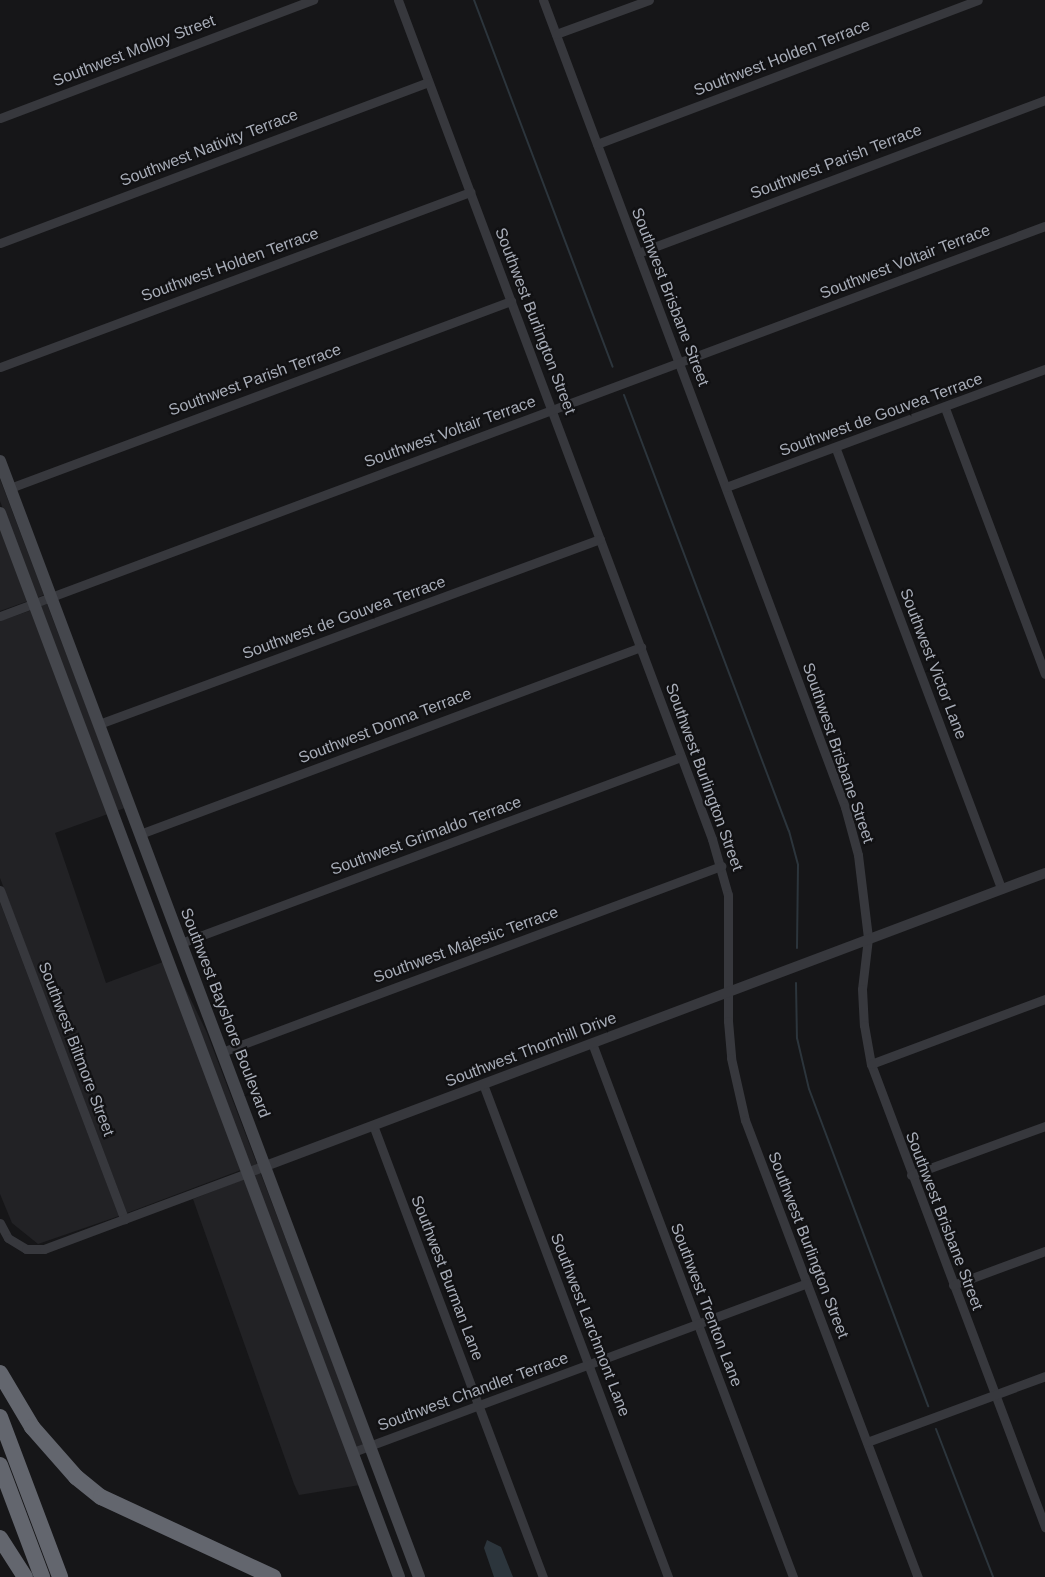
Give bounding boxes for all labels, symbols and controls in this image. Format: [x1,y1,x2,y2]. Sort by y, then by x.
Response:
street label: Southwest Molloy Street [50,11,218,91]
street label: Southwest Holden Terrace [691,15,873,101]
street label: Southwest Nativity Terrace [117,105,301,191]
street label: Southwest Parish Terrace [747,120,925,204]
street label: Southwest Brisbane Street [627,205,713,389]
street label: Southwest Voltair Terrace [817,221,993,303]
street label: Southwest Holden Terrace [139,224,321,306]
street label: Southwest Burlington Street [490,225,580,417]
street label: Southwest Parish Terrace [166,340,344,420]
street label: Southwest de Gouvea Terrace [777,369,985,461]
street label: Southwest Voltair Terrace [361,392,539,472]
street label: Southwest de Gouvea Terrace [240,572,448,664]
street label: Southwest Victor Lane [895,586,971,742]
street label: Southwest Brisbane Street [798,660,878,846]
street label: Southwest Burlington Street [661,681,747,873]
street label: Southwest Donna Terrace [296,684,474,768]
street label: Southwest Grimaldo Terrace [328,792,524,880]
street label: Southwest Majestic Terrace [371,903,561,987]
street label: Southwest Bayshore Boulevard [176,905,274,1121]
street label: Southwest Biltmore Street [34,959,118,1139]
street label: Southwest Thornhill Drive [442,1008,620,1092]
street label: Southwest Brisbane Street [901,1129,987,1313]
street label: Southwest Burlington Street [763,1149,853,1341]
street label: Southwest Burman Lane [407,1193,487,1363]
street label: Southwest Trenton Lane [666,1220,746,1390]
street label: Southwest Larchmont Lane [546,1231,634,1419]
street label: Southwest Chandler Terrace [375,1348,571,1436]

